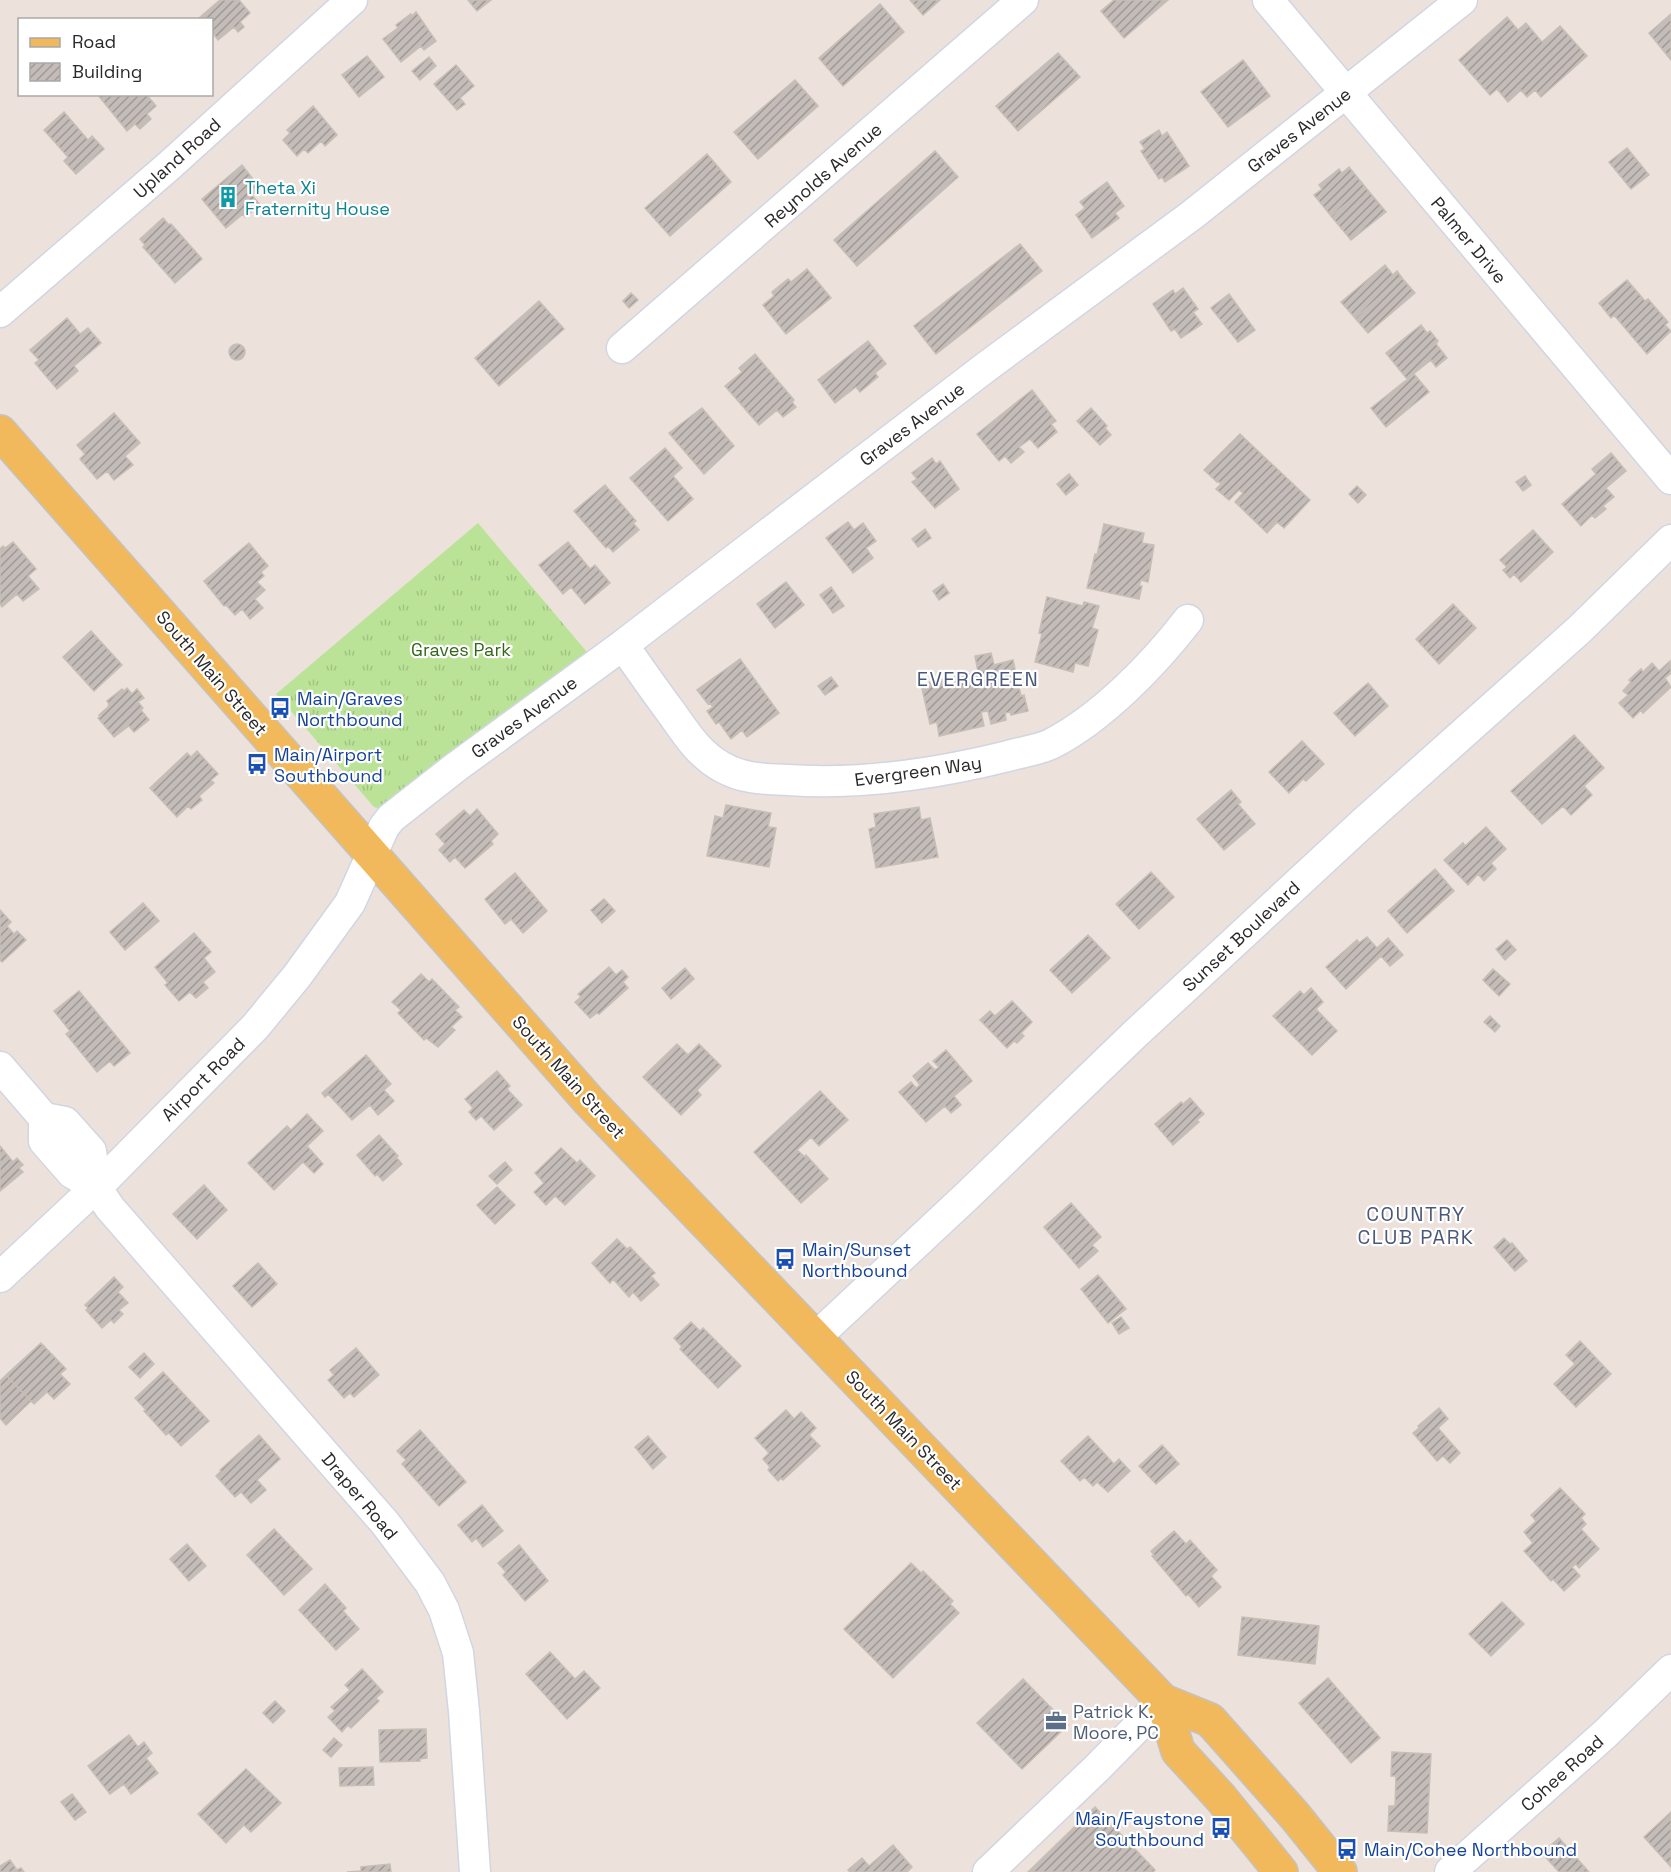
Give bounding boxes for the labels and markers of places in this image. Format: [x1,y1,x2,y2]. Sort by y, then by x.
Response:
place label: Theta Xi Fraternity House [245,176,390,220]
building icon: Theta Xi Fraternity House [216,185,240,209]
place label: Main/Graves Northbound [297,687,403,731]
bus stop icon: Main/Graves Northbound [268,696,292,720]
place label: Main/Airport Southbound [274,743,383,787]
bus stop icon: Main/Airport Southbound [245,752,269,776]
place label: Main/Sunset Northbound [802,1238,911,1282]
bus stop icon: Main/Sunset Northbound [773,1247,797,1271]
place label: Patrick K. Moore, PC [1073,1700,1159,1744]
office icon: Patrick K. Moore, PC [1044,1709,1068,1733]
place label: Main/Faystone Southbound [1075,1807,1204,1851]
bus stop icon: Main/Faystone Southbound [1209,1816,1233,1840]
bus stop icon: Main/Cohee Northbound [1335,1837,1359,1861]
place label: Main/Cohee Northbound [1364,1838,1577,1861]

